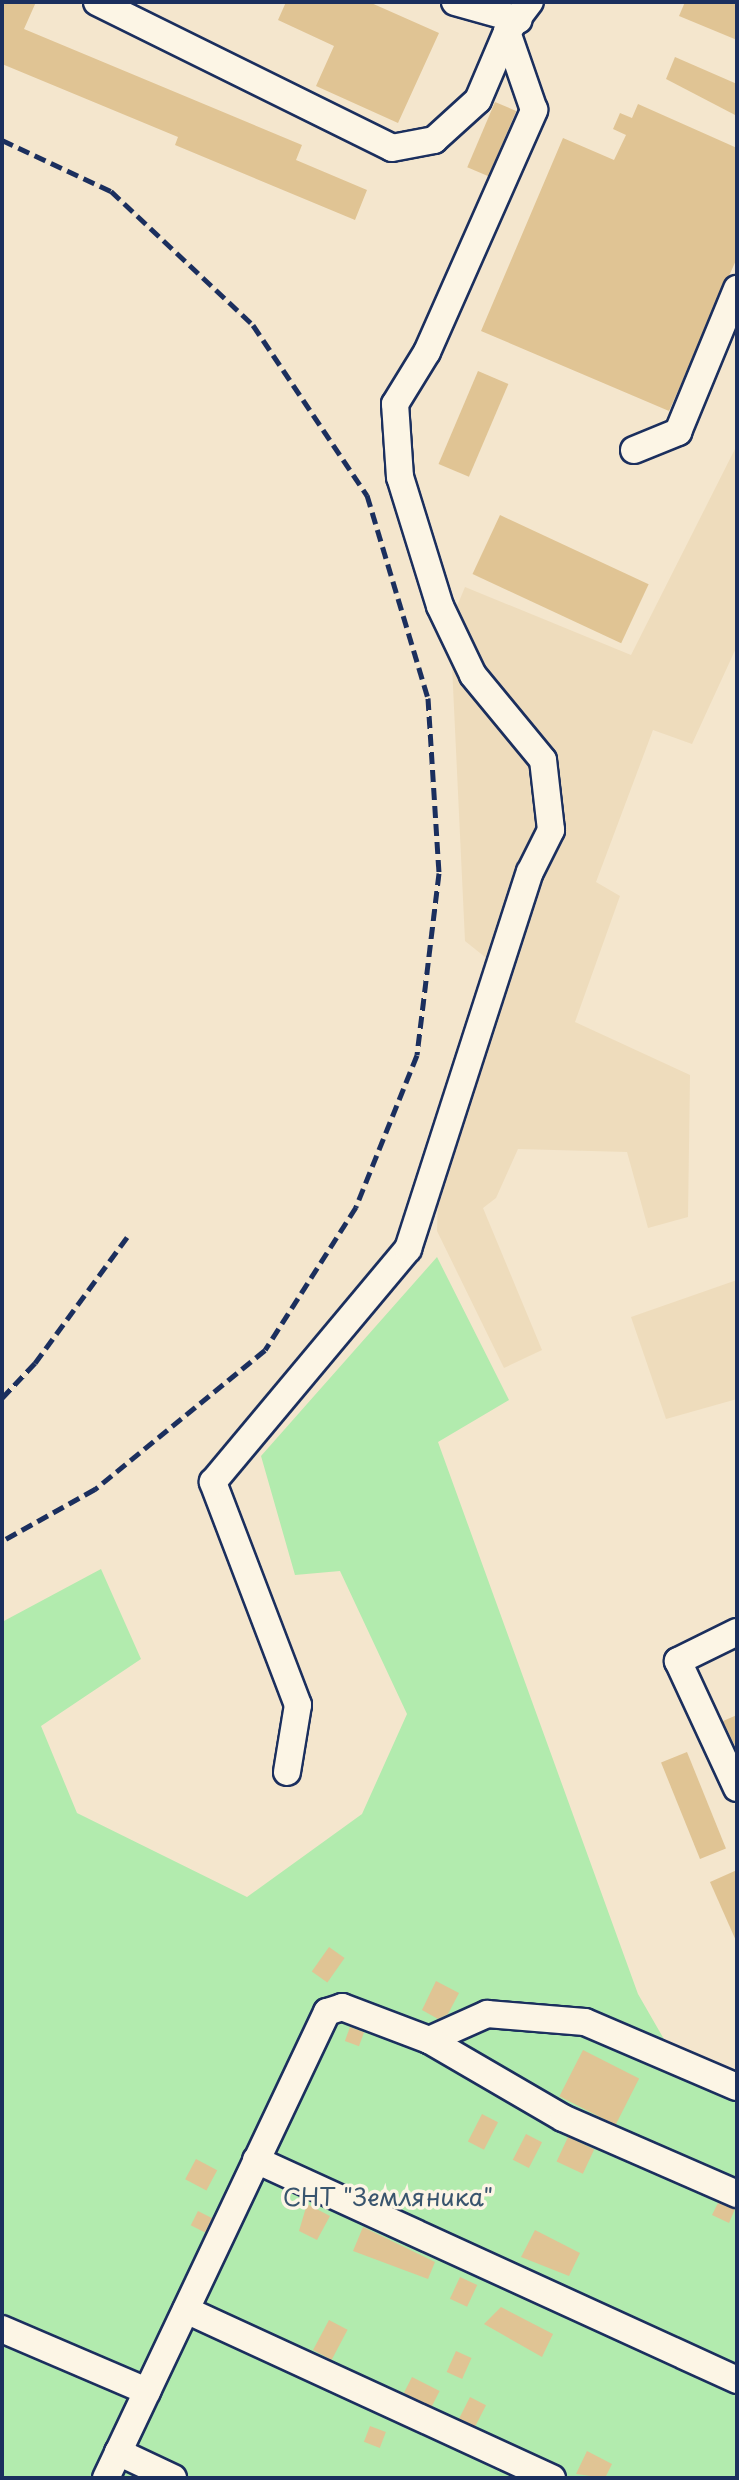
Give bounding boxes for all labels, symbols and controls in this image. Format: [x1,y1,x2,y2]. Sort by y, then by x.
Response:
park label: СНТ "Земляника" [283,2183,493,2211]

